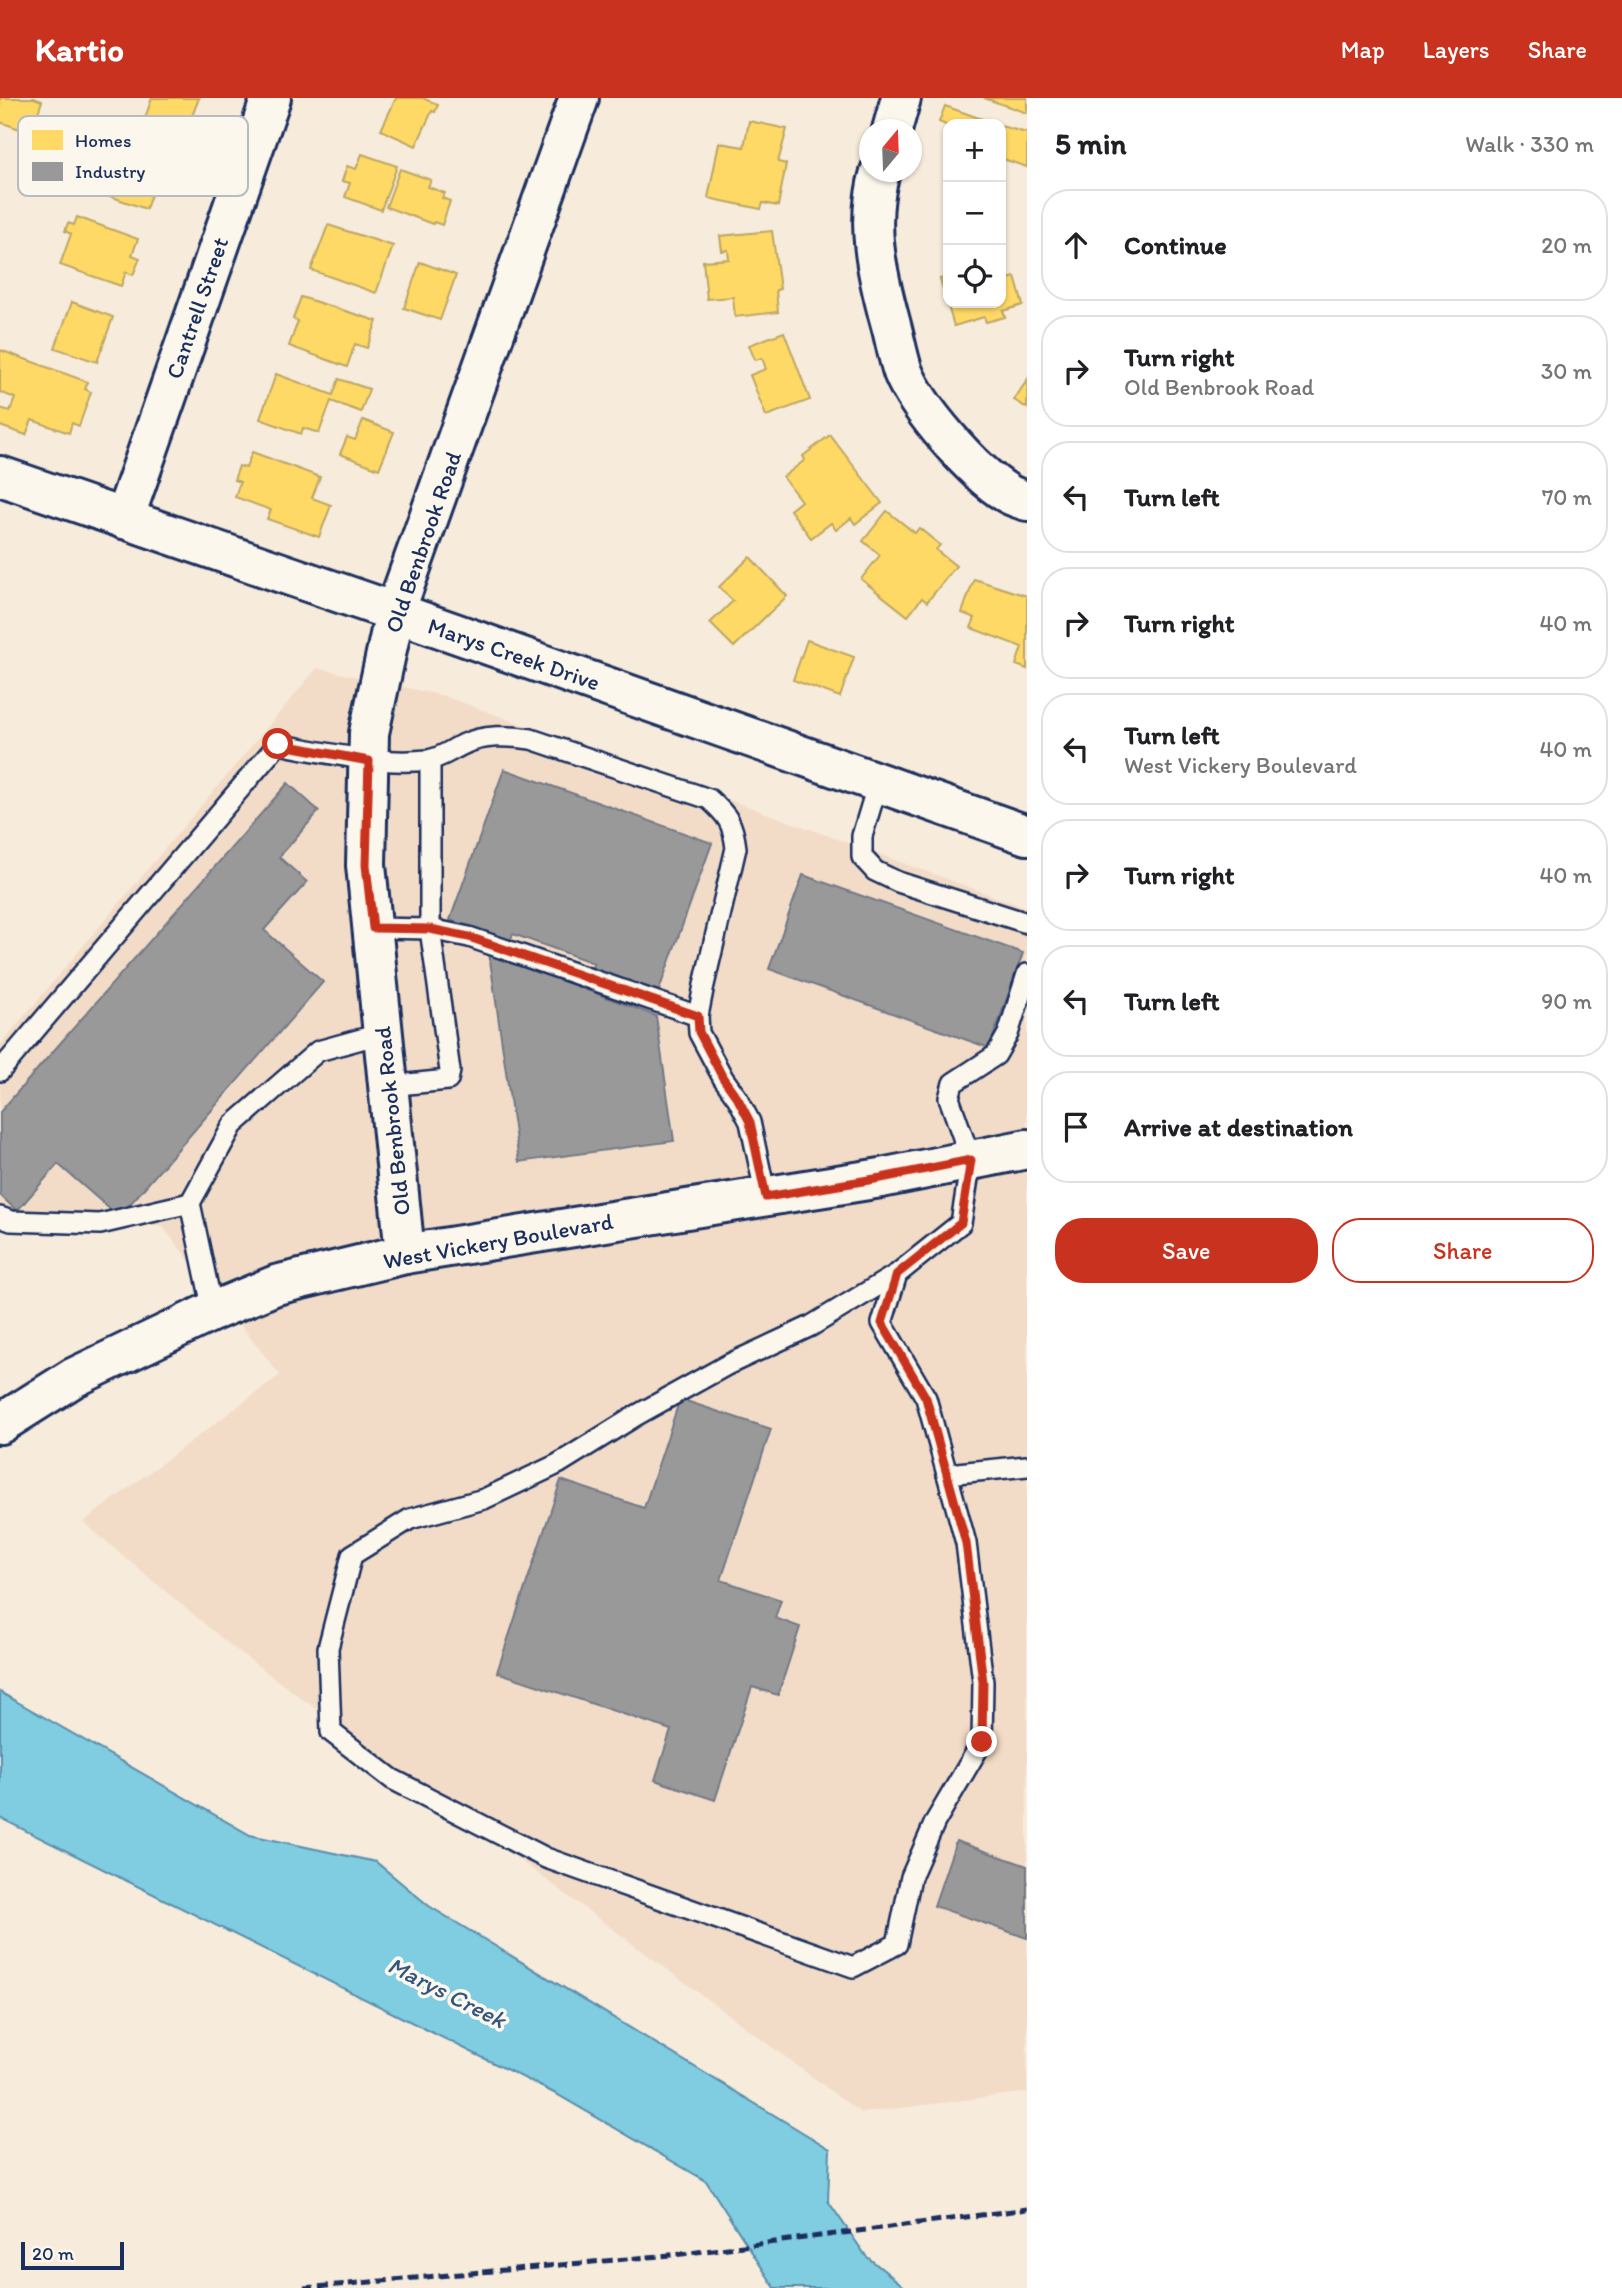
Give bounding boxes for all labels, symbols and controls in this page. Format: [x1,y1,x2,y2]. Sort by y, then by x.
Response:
text: Kartio [35,30,124,69]
text: Map [1341,35,1385,64]
text: Layers [1423,35,1490,64]
text: Share [1528,35,1587,64]
legend [18,116,248,196]
north arrow [859,119,922,182]
map controls [943,119,1006,308]
button: + [943,119,1006,182]
text: 5 min [1055,125,1126,162]
text: Homes [75,129,131,152]
text: Walk · 330 m [1465,130,1594,158]
text: Industry [75,160,145,183]
button: − [943,182,1006,245]
icon: ahead [1057,226,1095,264]
text: Continue [1124,229,1227,261]
text: 20 m [1541,231,1592,259]
street label: Cantrell Street [160,233,234,382]
button: locate [943,245,1006,308]
text: Turn right [1124,341,1235,373]
icon: right [1057,352,1095,390]
text: 30 m [1541,357,1592,385]
text: Old Benbrook Road [1124,373,1314,401]
street label: Old Benbrook Road [379,447,467,636]
icon: left [1057,478,1095,516]
text: Turn left [1124,481,1220,513]
text: 70 m [1542,483,1592,511]
icon: right [1057,604,1095,642]
text: Turn right [1124,607,1235,639]
text: 40 m [1539,609,1592,637]
street label: Marys Creek Drive [424,611,604,697]
text: Turn left [1124,719,1220,751]
route start [262,728,293,759]
icon: left [1057,730,1095,768]
text: 40 m [1539,735,1592,763]
text: West Vickery Boulevard [1124,751,1357,779]
icon: right [1057,856,1095,894]
text: Turn right [1124,859,1235,891]
text: 40 m [1539,861,1592,889]
icon: left [1057,982,1095,1020]
text: Turn left [1124,985,1220,1017]
text: 90 m [1541,987,1592,1015]
street label: Old Benbrook Road [368,1025,416,1217]
icon: arrive [1057,1108,1095,1146]
text: Arrive at destination [1124,1111,1353,1143]
street label: West Vickery Boulevard [381,1207,615,1275]
button: Save [1055,1218,1318,1283]
button: Share [1332,1218,1594,1283]
route end [966,1726,997,1757]
water label: Marys Creek [383,1950,512,2035]
scale bar [21,2239,124,2271]
text: 20 m [32,2242,74,2265]

